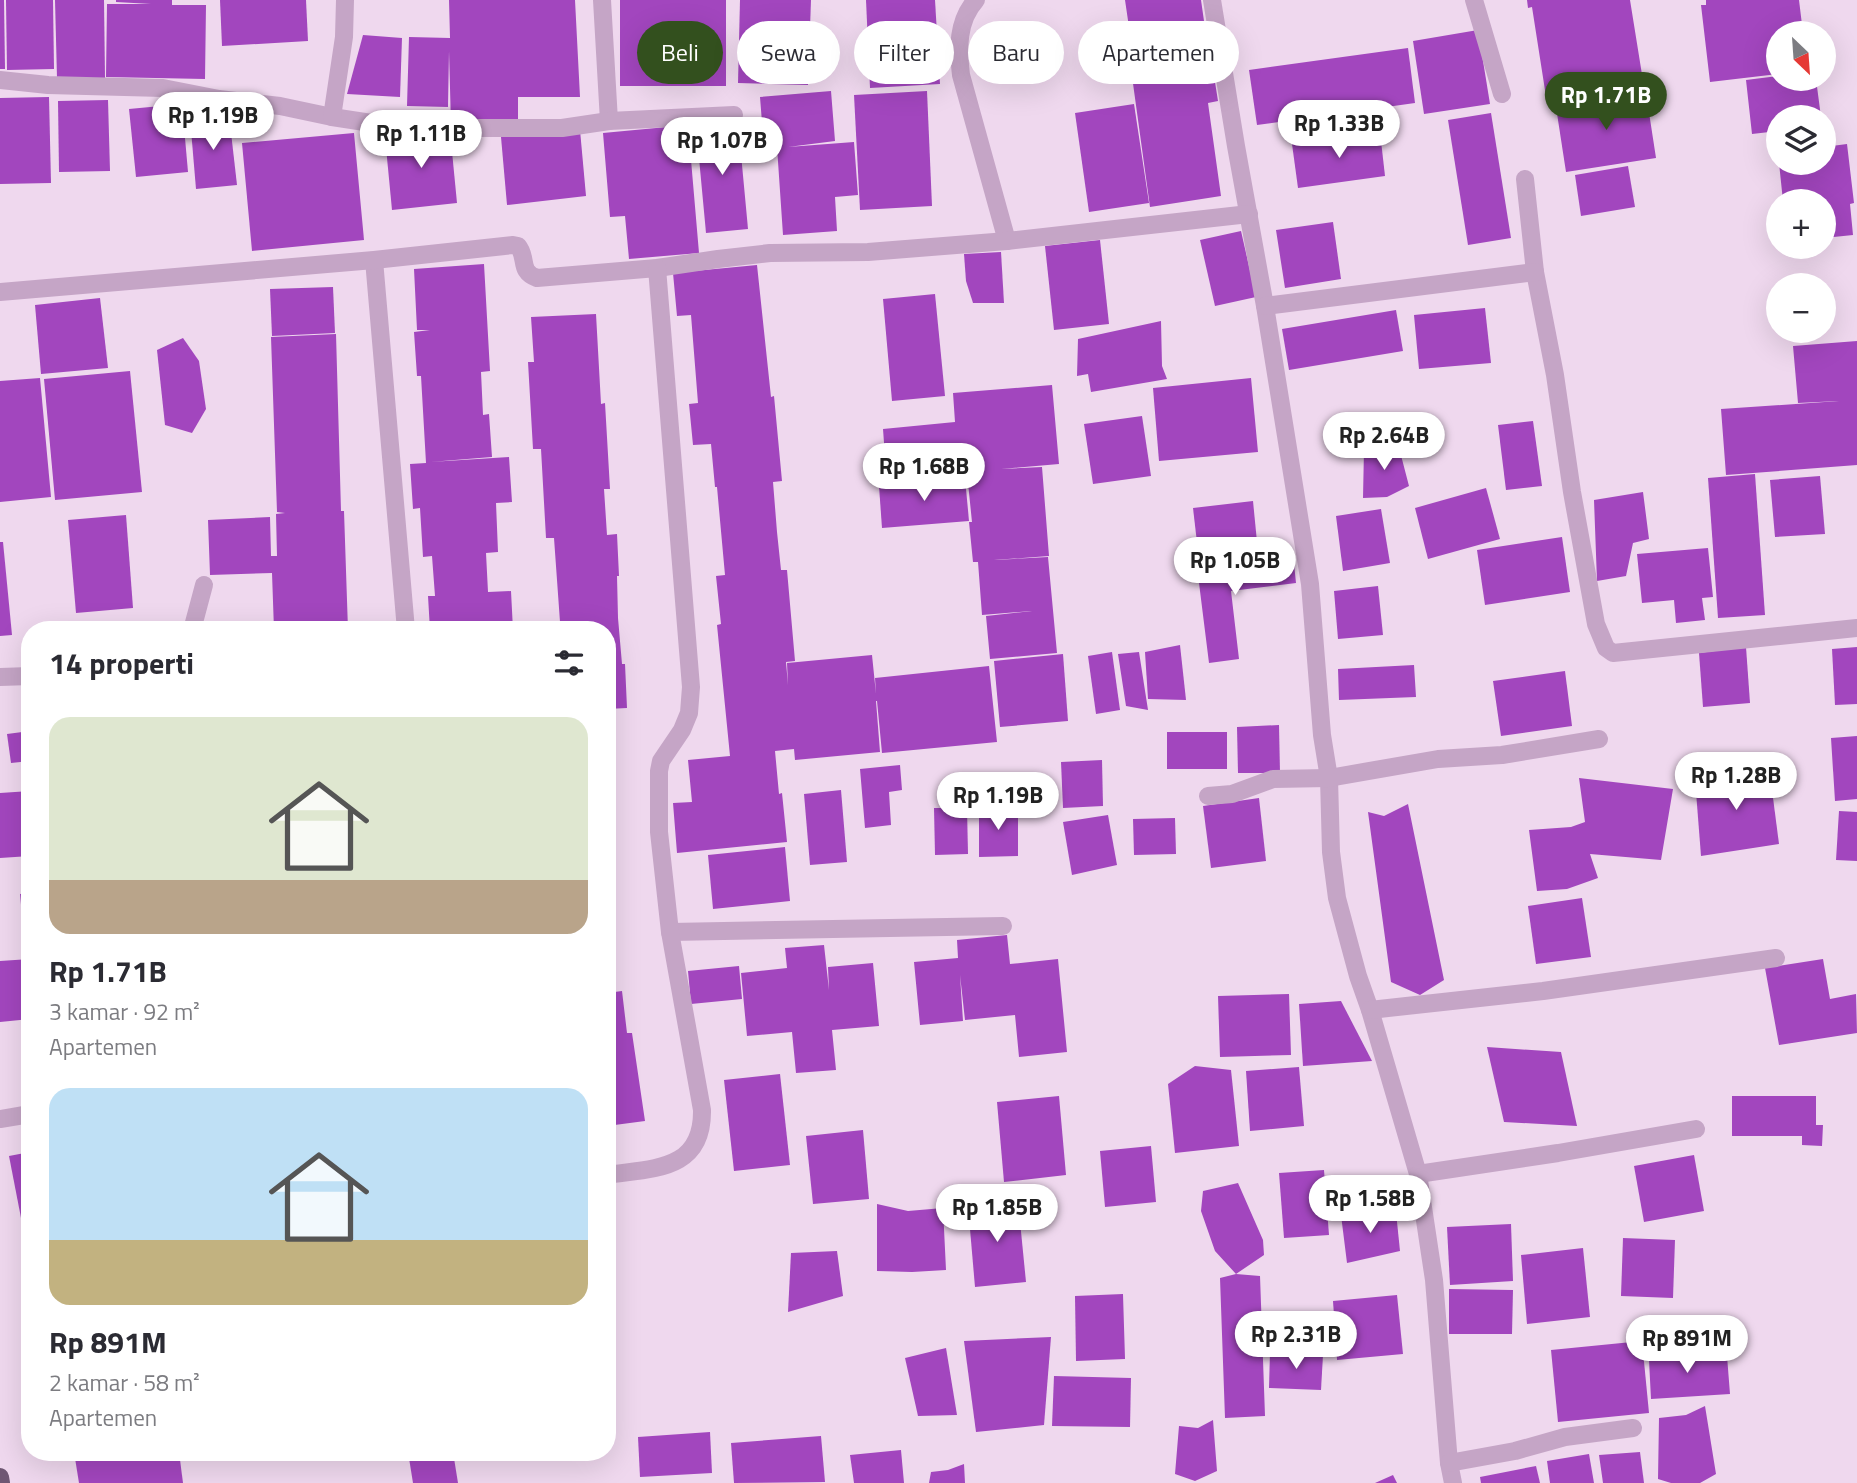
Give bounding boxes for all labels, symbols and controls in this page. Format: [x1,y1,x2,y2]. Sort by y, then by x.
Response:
chip: Beli [637,21,723,84]
chip: Sewa [737,21,840,84]
chip: Filter [854,21,954,84]
chip: Baru [968,21,1064,84]
chip: Apartemen [1078,21,1239,84]
north arrow [1766,21,1836,91]
map controls [1766,21,1836,343]
pin: Rp 1.71B [1534,72,1678,132]
text: Rp 1.71B [1561,77,1651,112]
pin: Rp 1.19B [141,92,285,152]
text: Rp 1.19B [168,97,258,132]
pin: Rp 1.33B [1267,100,1411,160]
text: Rp 1.33B [1294,105,1384,140]
button: layers [1766,105,1836,175]
pin: Rp 1.11B [349,110,493,170]
text: Rp 1.11B [376,115,466,150]
pin: Rp 1.07B [650,118,794,177]
text: Rp 1.07B [677,122,767,157]
button: + [1766,189,1836,259]
button: − [1766,273,1836,343]
pin: Rp 2.64B [1312,412,1456,472]
text: Rp 2.64B [1339,417,1429,452]
pin: Rp 1.68B [852,444,996,503]
text: Rp 1.68B [879,448,969,483]
pin: Rp 1.05B [1163,538,1307,597]
text: Rp 1.05B [1190,542,1280,577]
text: 14 properti [49,640,194,686]
icon: filters [550,644,588,682]
pin: Rp 1.28B [1664,752,1808,812]
text: Rp 1.28B [1691,757,1781,792]
icon: home [256,763,382,889]
pin: Rp 1.19B [926,772,1070,832]
text: Rp 1.19B [953,777,1043,812]
text: Rp 1.71B [49,948,167,994]
text: 3 kamar · 92 m² [49,994,200,1029]
text: Apartemen [49,1029,157,1064]
icon: home [256,1134,382,1260]
pin: Rp 1.58B [1298,1176,1442,1235]
text: Rp 1.58B [1325,1180,1415,1215]
pin: Rp 1.85B [925,1184,1069,1244]
text: Rp 1.85B [952,1189,1042,1224]
pin: Rp 2.31B [1224,1312,1368,1371]
text: Rp 2.31B [1251,1316,1341,1351]
pin: Rp 891M [1622,1316,1752,1375]
text: Rp 891M [49,1319,167,1365]
text: Rp 891M [1642,1320,1732,1355]
text: 2 kamar · 58 m² [49,1365,200,1400]
text: Apartemen [49,1400,157,1435]

